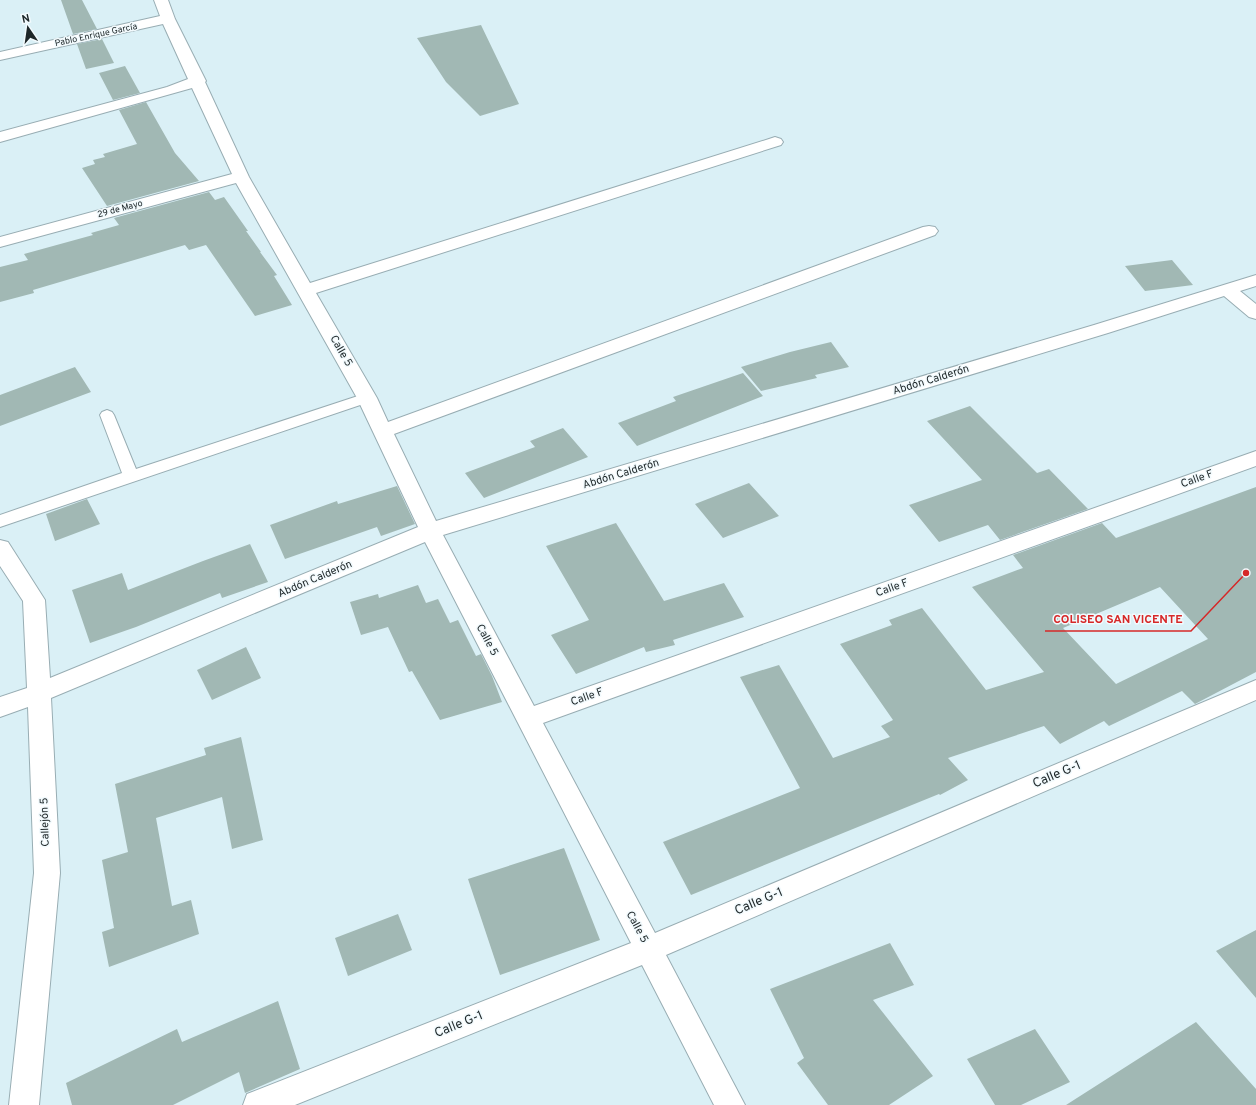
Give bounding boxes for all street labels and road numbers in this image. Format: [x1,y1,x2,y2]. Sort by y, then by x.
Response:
street label: Pablo Enrique García [54,21,138,49]
street label: 29 de Mayo [96,198,144,220]
street label: Calle 5 [326,333,356,369]
street label: Abdón Calderón [891,362,971,398]
street label: Abdón Calderón [581,456,661,492]
street label: Calle F [1179,467,1215,491]
street label: Abdón Calderón [276,557,354,601]
street label: Calle F [874,576,910,600]
street label: Calle 5 [473,622,501,658]
street label: Calle F [569,685,605,709]
street label: Calle G-1 [1030,758,1084,792]
street label: Callejón 5 [37,797,53,847]
street label: Calle G-1 [732,885,786,919]
street label: Calle 5 [623,909,651,945]
street label: Calle G-1 [432,1008,486,1042]

